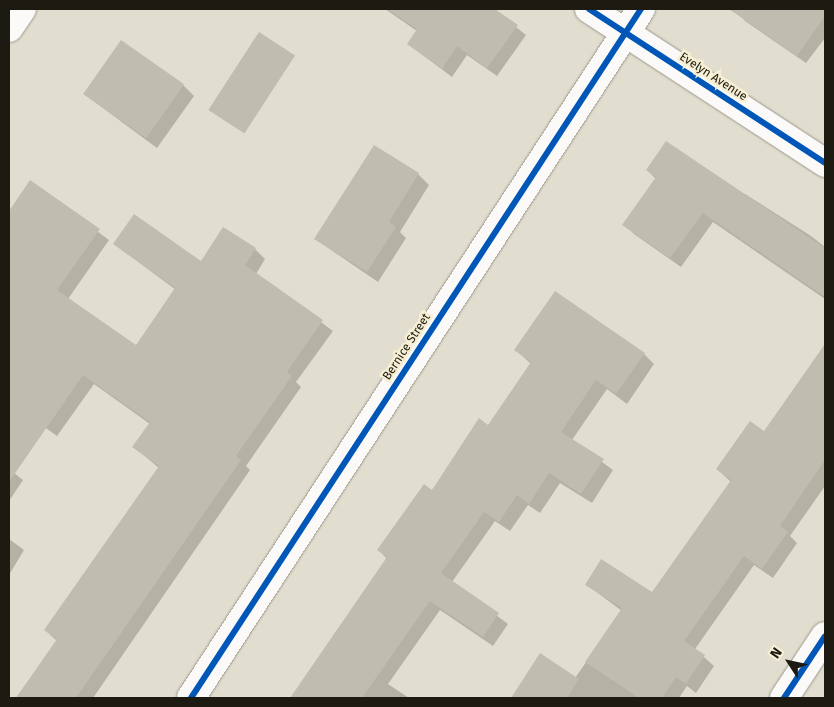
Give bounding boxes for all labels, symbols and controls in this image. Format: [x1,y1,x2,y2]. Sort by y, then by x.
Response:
street label: Evelyn Avenue [676,50,750,104]
street label: Bernice Street [380,311,434,383]
north arrow [764,637,814,687]
text: N [767,644,786,662]

